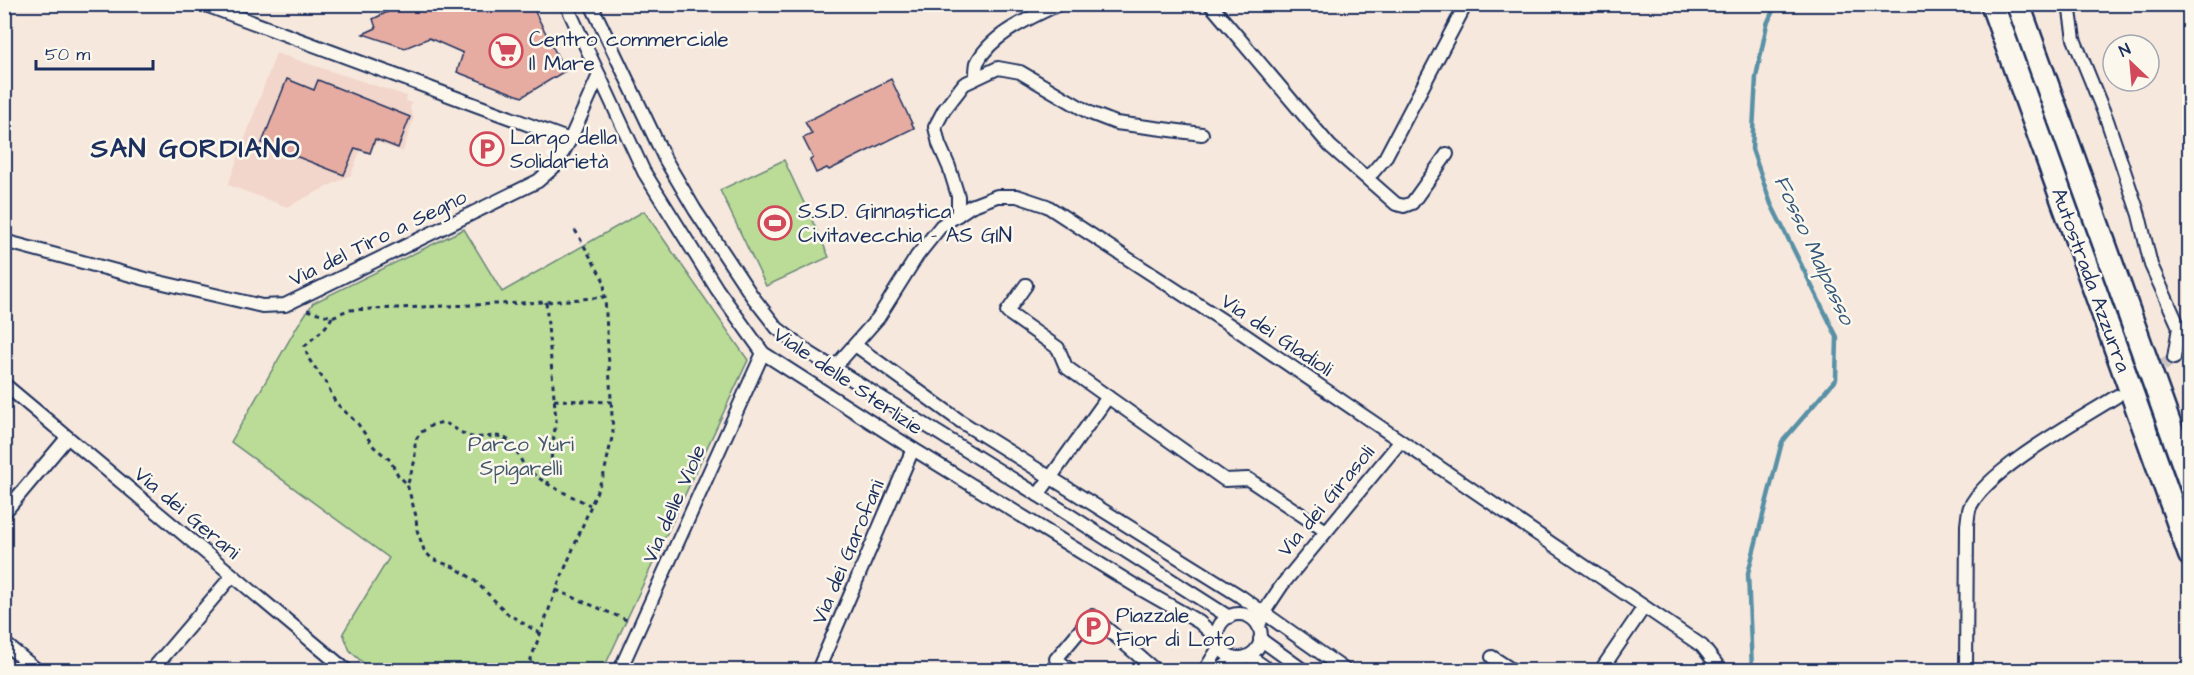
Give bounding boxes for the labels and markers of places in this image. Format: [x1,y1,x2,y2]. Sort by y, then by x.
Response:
place label: Centro commerciale Il Mare [529,25,729,78]
supermarket icon: Centro commerciale Il Mare [488,33,524,69]
place label: Largo della Solidarietà [510,123,618,176]
parking icon: Largo della Solidarietà [469,131,505,167]
place label: S.S.D. Ginnastica Civitavecchia - AS GIN [798,197,1012,250]
sports icon: S.S.D. Ginnastica Civitavecchia - AS GIN [757,205,793,241]
place label: Piazzale Fior di Loto [1116,601,1235,654]
parking icon: Piazzale Fior di Loto [1075,609,1111,645]

